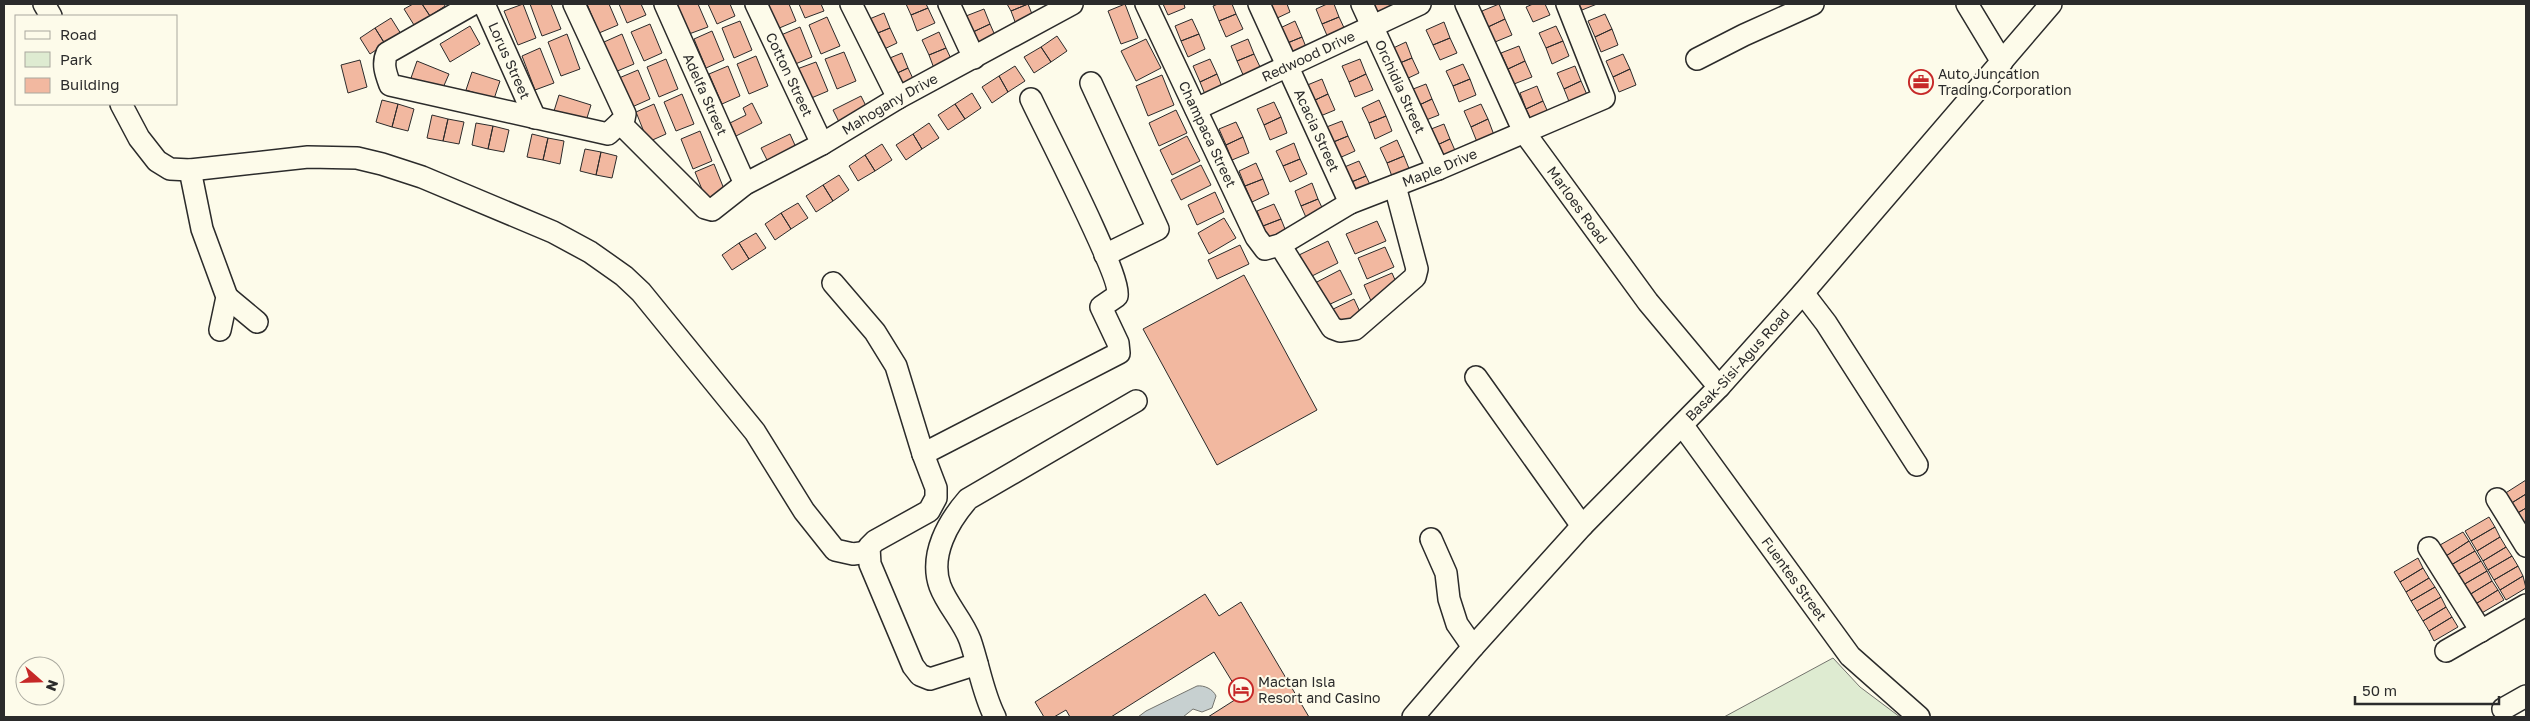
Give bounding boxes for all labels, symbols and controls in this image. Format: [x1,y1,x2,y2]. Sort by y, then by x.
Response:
legend [15,15,178,105]
street label: Lorus Street [485,19,534,102]
text: Road [60,25,97,43]
street label: Redwood Drive [1259,27,1357,85]
street label: Cotton Street [763,30,817,119]
street label: Orchidia Street [1372,37,1429,136]
text: Park [60,50,93,68]
street label: Adelfa Street [680,51,731,138]
place label: Auto Juncation Trading Corporation [1938,65,2072,98]
street label: Mahogany Drive [839,69,940,138]
office icon: Auto Juncation Trading Corporation [1908,69,1934,95]
text: Building [60,75,120,93]
street label: Champaca Street [1176,78,1240,190]
street label: Acacia Street [1291,86,1344,174]
street label: Maple Drive [1399,144,1479,190]
street label: Marloes Road [1544,163,1612,247]
street label: Basak-Sisi-Agus Road [1681,305,1793,424]
street label: Fuentes Street [1758,533,1831,624]
north arrow [15,656,65,706]
place label: Mactan Isla Resort and Casino [1258,673,1380,706]
scale bar [2355,674,2499,706]
hotel icon: Mactan Isla Resort and Casino [1228,677,1254,703]
text: N [43,678,62,694]
text: 50 m [2362,681,2397,699]

